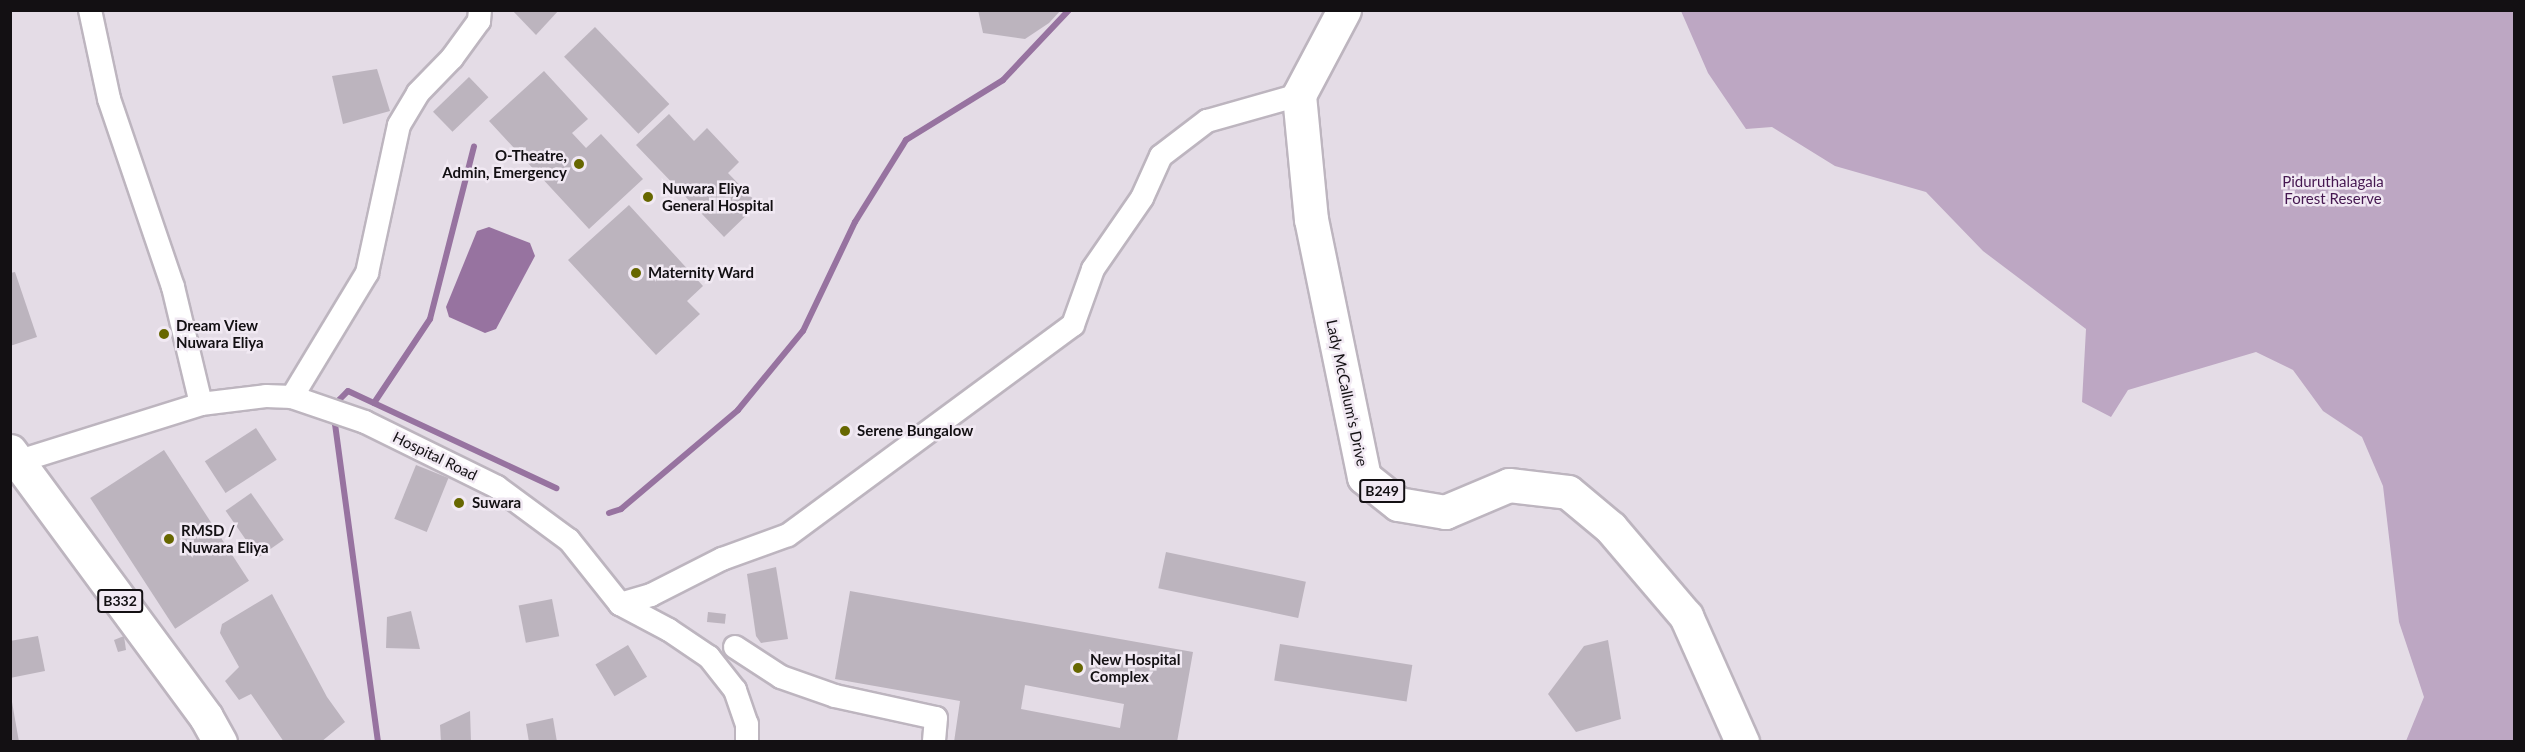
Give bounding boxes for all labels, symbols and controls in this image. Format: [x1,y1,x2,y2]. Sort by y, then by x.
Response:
place label: O-Theatre, Admin, Emergency [442,146,567,181]
marker: O-Theatre, Admin, Emergency [572,157,586,171]
park label: Piduruthalagala Forest Reserve [2282,172,2384,207]
place label: Nuwara Eliya General Hospital [662,179,774,214]
marker: Nuwara Eliya General Hospital [639,188,657,206]
place label: Maternity Ward [648,264,754,282]
marker: Maternity Ward [629,266,643,280]
place label: Dream View Nuwara Eliya [176,316,264,351]
street label: Lady McCallum's Drive [1323,318,1371,468]
marker: Dream View Nuwara Eliya [157,327,171,341]
place label: Serene Bungalow [857,422,973,440]
marker: Serene Bungalow [838,424,852,438]
street label: Hospital Road [390,428,480,484]
road number: B249 [1358,480,1406,502]
marker: Suwara [450,494,468,512]
place label: Suwara [472,494,521,512]
place label: RMSD / Nuwara Eliya [181,521,269,556]
marker: RMSD / Nuwara Eliya [162,532,176,546]
road number: B332 [96,590,144,612]
place label: New Hospital Complex [1090,650,1181,685]
marker: New Hospital Complex [1071,661,1085,675]

